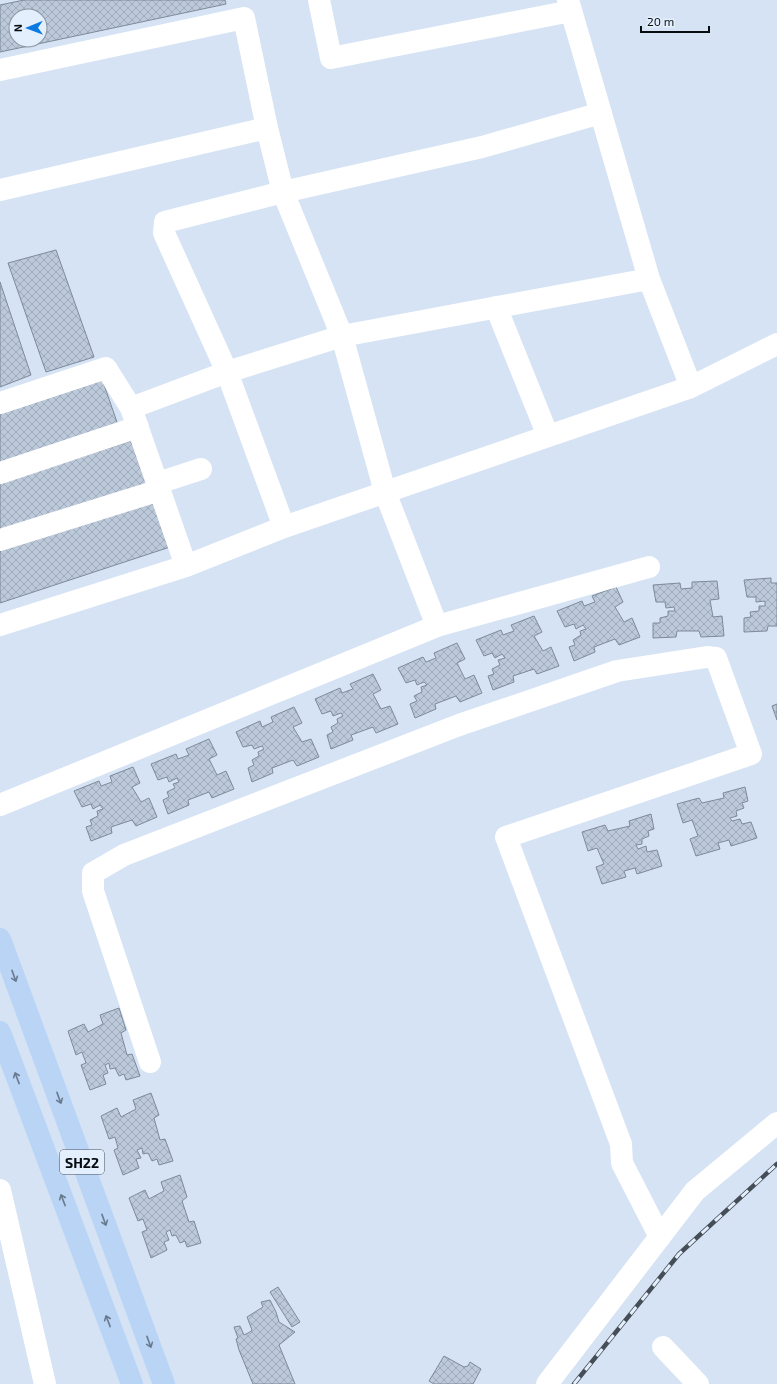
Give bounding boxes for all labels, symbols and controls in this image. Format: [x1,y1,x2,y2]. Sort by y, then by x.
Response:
north arrow [8,8,48,48]
scale bar [641,8,709,34]
text: 20 m [647,14,674,28]
text: N [11,24,24,32]
one-way arrow [10,970,18,982]
one-way arrow [13,1072,21,1084]
one-way arrow [55,1091,63,1103]
road number: SH22 [60,1150,104,1174]
one-way arrow [58,1194,66,1206]
one-way arrow [100,1213,108,1225]
one-way arrow [104,1316,112,1328]
one-way arrow [145,1335,153,1347]

